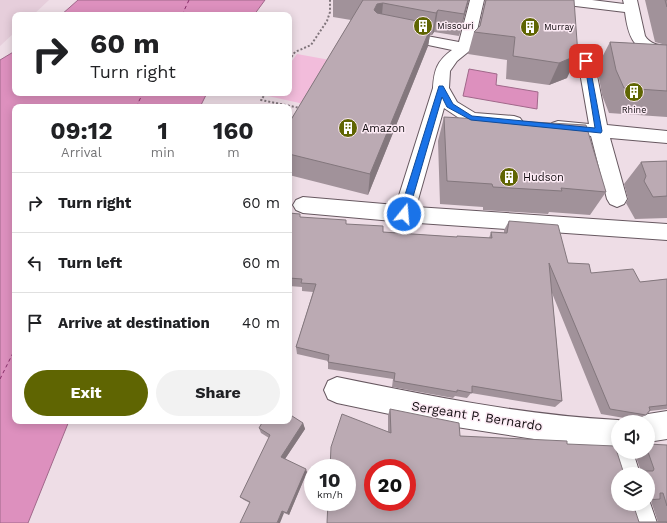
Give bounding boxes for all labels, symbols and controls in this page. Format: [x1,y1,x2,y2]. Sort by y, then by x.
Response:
building icon: Missouri [412,15,434,37]
building icon: Murray [519,16,541,38]
place label: Missouri [437,21,474,31]
place label: Murray [544,22,574,32]
text: 60 m [90,27,160,60]
icon: right [24,28,76,80]
pin [569,44,603,78]
icon: arrive [575,50,597,72]
text: Turn right [90,61,176,82]
building icon: Rhine [623,81,645,103]
place label: Rhine [622,105,646,115]
text: 09:12 [50,117,112,145]
text: 1 [158,117,168,145]
text: 160 [213,117,254,145]
building icon: Amazon [337,117,359,139]
place label: Amazon [362,122,405,135]
text: Arrival [61,145,102,160]
text: min [151,145,175,160]
text: m [227,145,240,160]
building icon: Hudson [498,166,520,188]
place label: Hudson [523,171,564,184]
icon: right [24,192,46,214]
position arrow [383,193,425,235]
text: Turn right [58,194,131,212]
text: 60 m [242,194,280,212]
icon: left [24,252,46,274]
text: Turn left [58,254,122,272]
text: 60 m [242,254,280,272]
icon: arrive [24,312,46,334]
text: Arrive at destination [58,314,210,332]
text: 40 m [242,314,280,332]
button: Exit [24,370,148,416]
button: Share [156,370,280,416]
street label: Sergeant P. Bernardo [410,398,544,434]
map controls [611,415,655,511]
button: sound [611,415,655,459]
speed limit sign: 20 [364,459,416,511]
button: layers [611,467,655,511]
text: 10 [319,468,341,492]
text: km/h [317,489,343,500]

